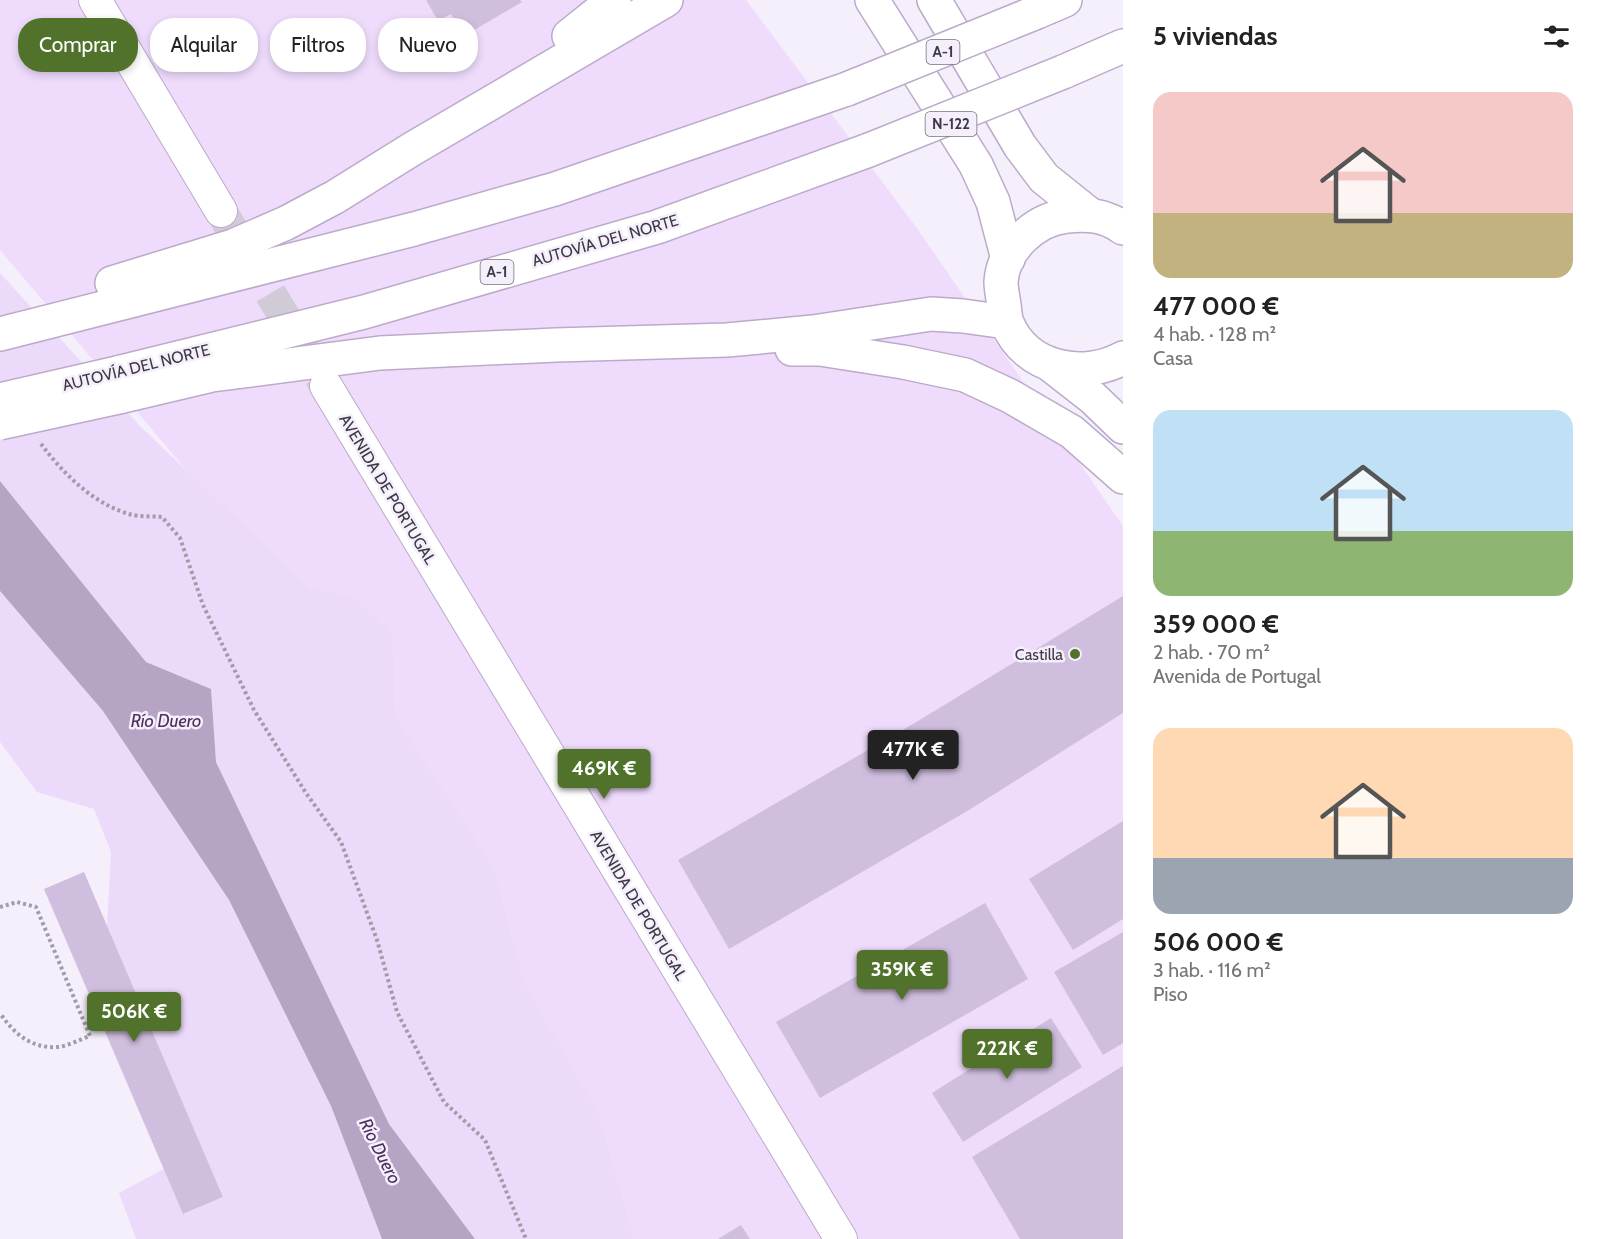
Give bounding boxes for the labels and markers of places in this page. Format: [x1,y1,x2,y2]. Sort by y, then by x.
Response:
place label: Castilla [1015,645,1063,664]
marker: Castilla [1068,647,1082,661]
pin: 477K € [864,730,962,781]
pin: 469K € [555,749,653,800]
pin: 359K € [853,950,951,1001]
pin: 506K € [85,992,183,1043]
pin: 222K € [958,1029,1056,1080]

